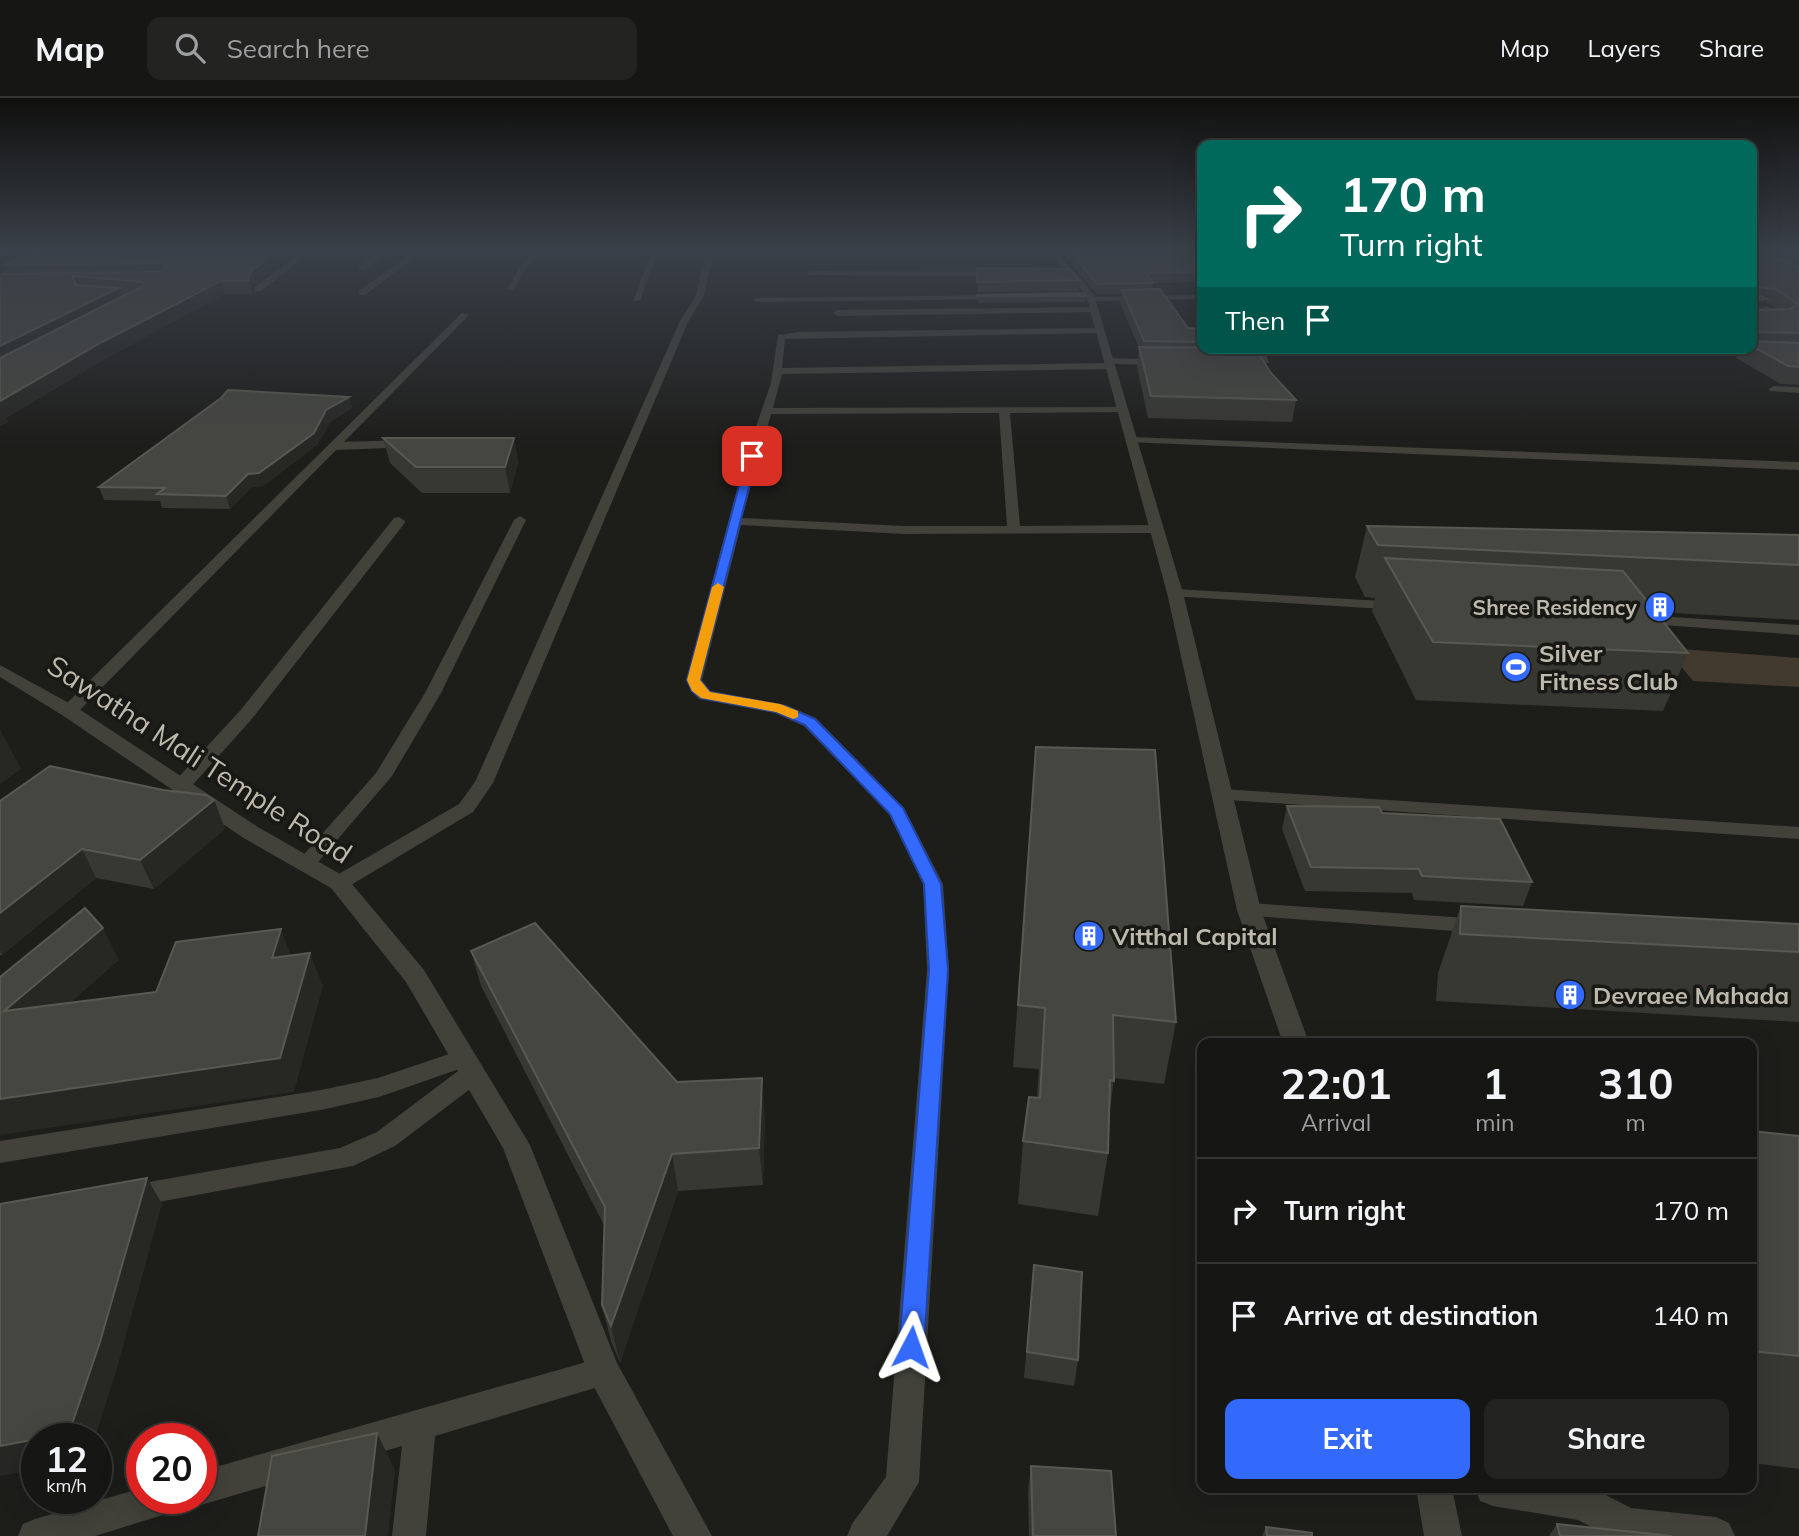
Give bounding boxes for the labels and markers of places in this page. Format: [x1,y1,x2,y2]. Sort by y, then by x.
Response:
pin [722,426,782,486]
building icon: Shree Residency [1643,590,1677,624]
place label: Shree Residency [1473,594,1638,620]
place label: Silver Fitness Club [1539,638,1678,696]
sports icon: Silver Fitness Club [1499,650,1533,684]
building icon: Vitthal Capital [1072,919,1106,953]
place label: Vitthal Capital [1111,921,1278,951]
building icon: Devraee Mahada [1553,978,1587,1012]
place label: Devraee Mahada [1593,980,1789,1010]

